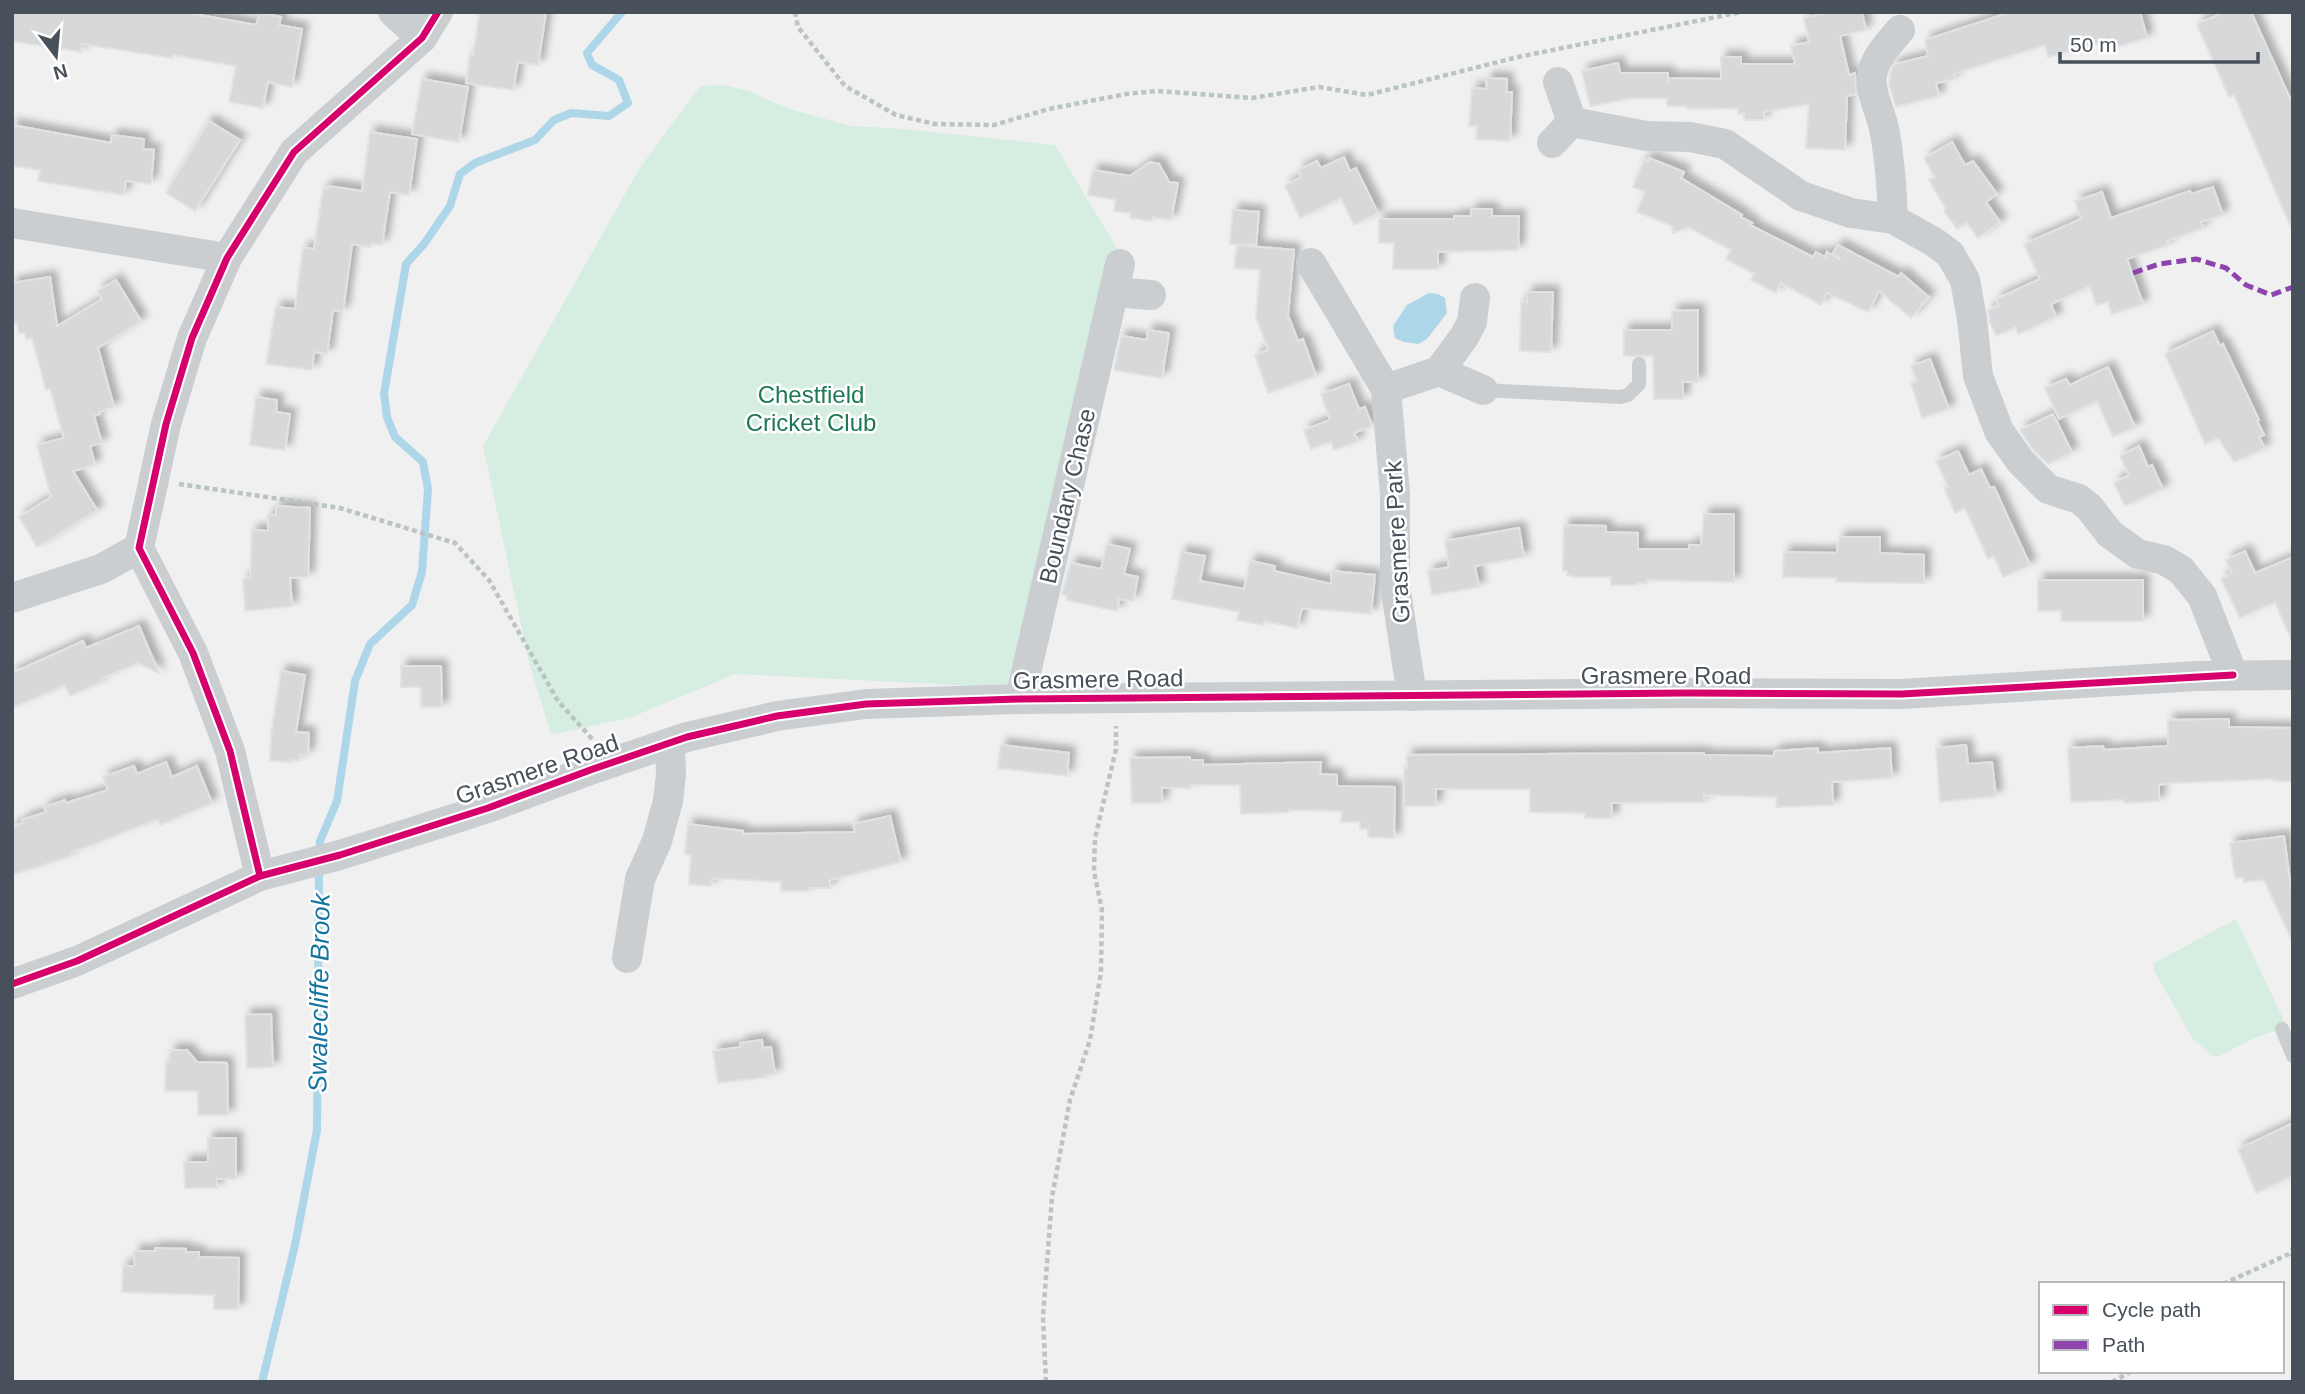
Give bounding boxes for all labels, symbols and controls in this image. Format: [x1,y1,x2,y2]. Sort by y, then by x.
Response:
north arrow [21,21,91,91]
scale bar [2060,21,2258,65]
text: 50 m [2070,33,2117,56]
text: N [51,60,70,84]
park label: Chestfield Cricket Club [746,381,876,436]
street label: Boundary Chase [1034,406,1100,586]
street label: Grasmere Park [1379,459,1415,624]
street label: Grasmere Road [1581,662,1751,689]
street label: Grasmere Road [1012,664,1184,694]
street label: Grasmere Road [452,728,622,810]
water label: Swalecliffe Brook [302,891,336,1093]
legend [2039,1282,2284,1373]
text: Cycle path [2102,1298,2201,1321]
text: Path [2102,1333,2145,1356]

